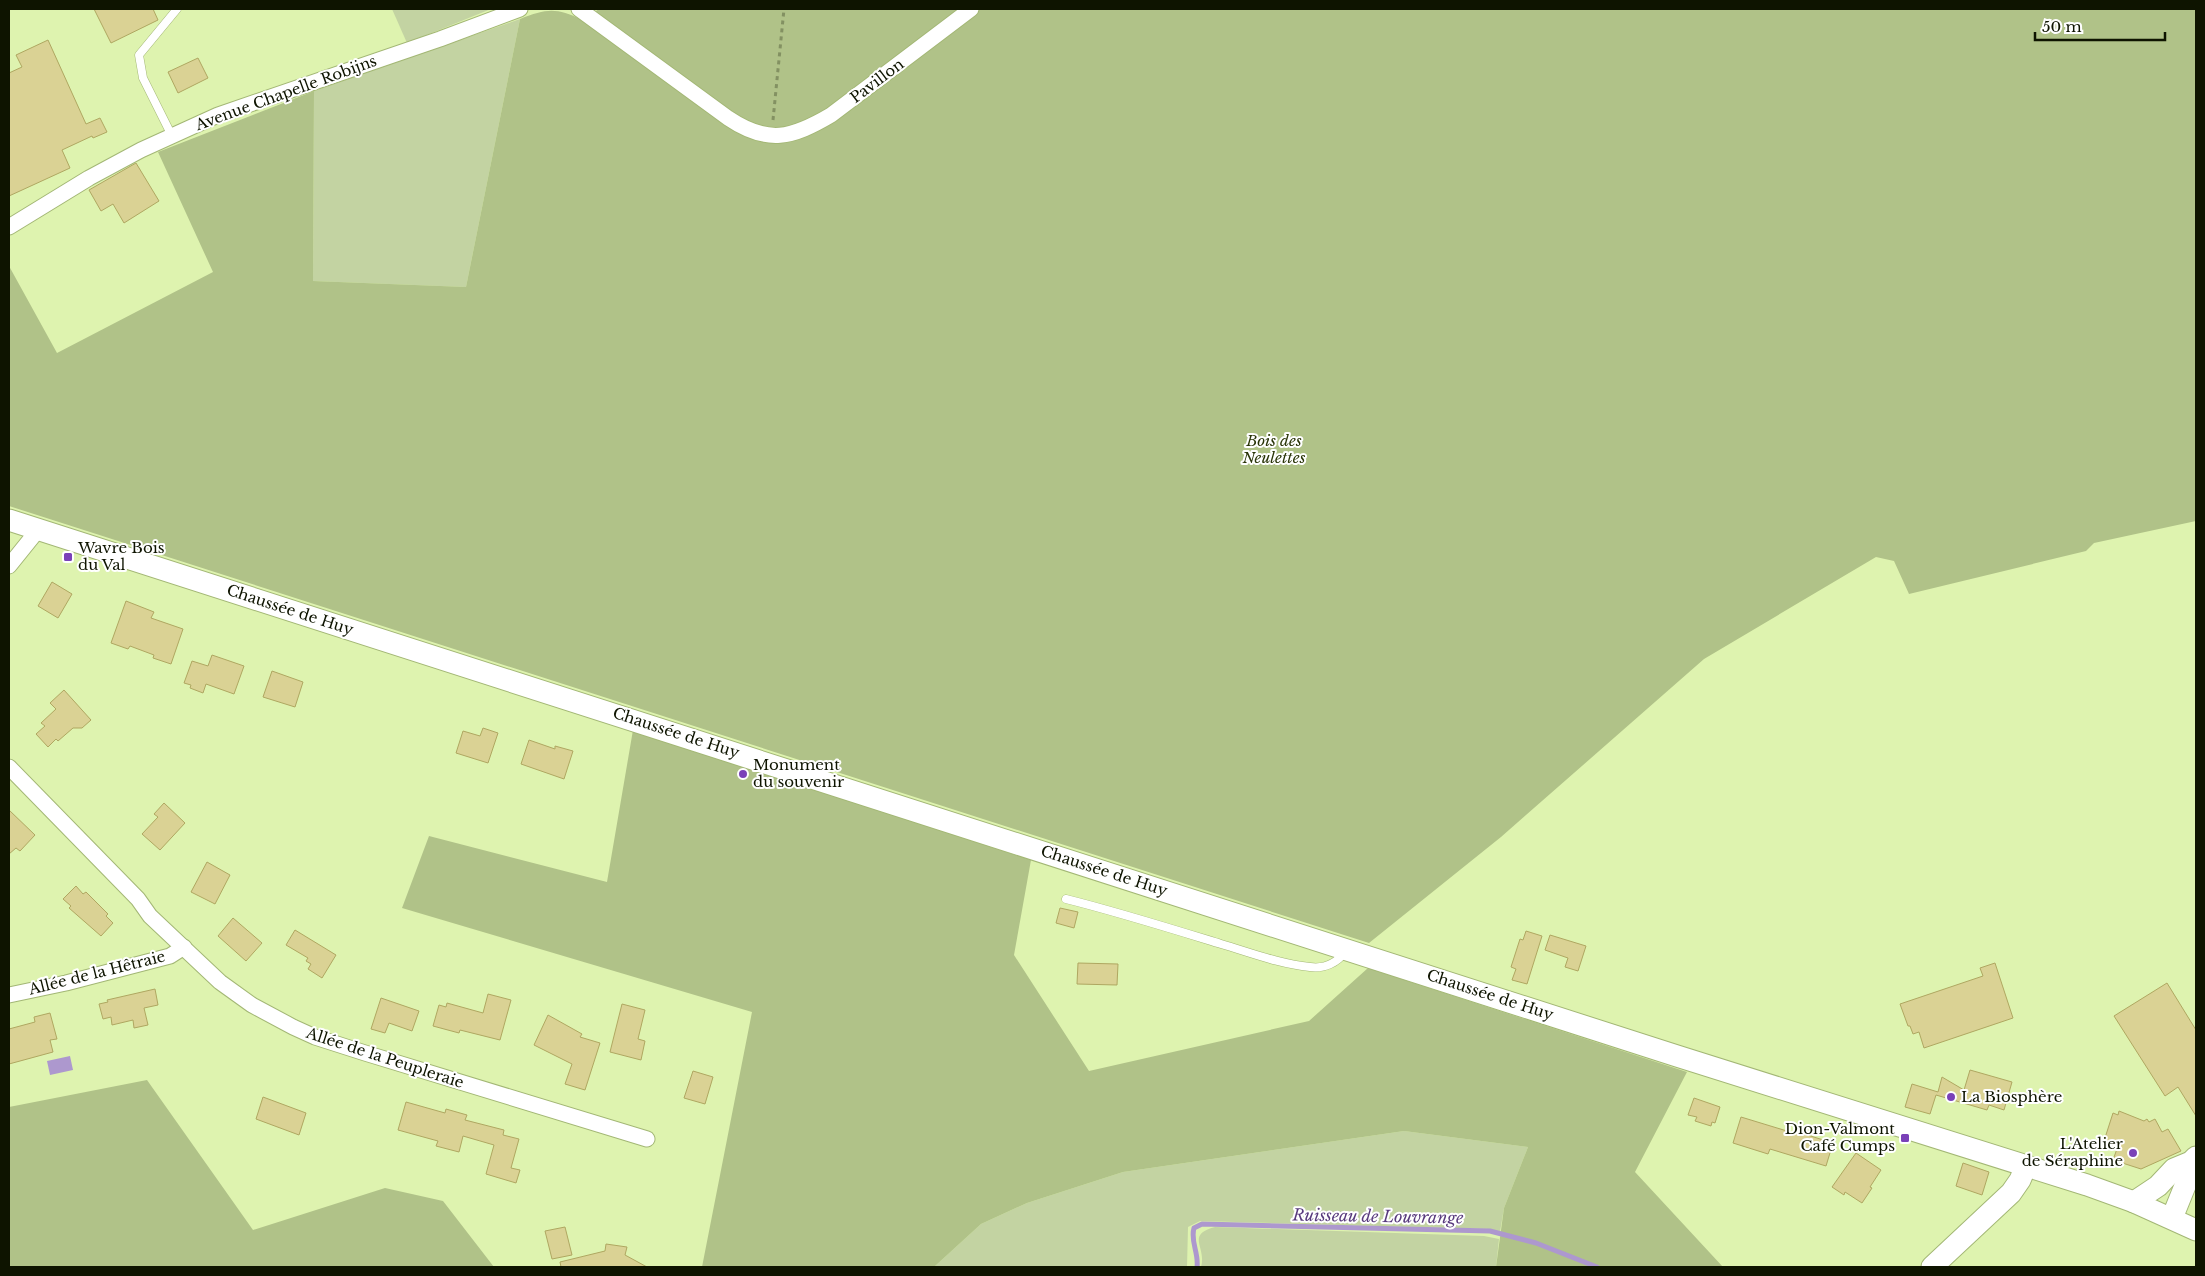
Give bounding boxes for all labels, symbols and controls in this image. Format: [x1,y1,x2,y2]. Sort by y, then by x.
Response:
scale bar [2035,10,2165,42]
text: 50 m [2042,17,2082,36]
street label: Avenue Chapelle Robijns [192,51,379,135]
street label: Pavillon [846,54,907,107]
park label: Bois des Neulettes [1242,431,1306,467]
place label: Wavre Bois du Val [77,538,165,574]
marker: Wavre Bois du Val [62,551,74,563]
street label: Chaussée de Huy [224,580,356,639]
street label: Chaussée de Huy [610,703,742,762]
place label: Monument du souvenir [753,755,845,791]
marker: Monument du souvenir [737,768,749,780]
street label: Chaussée de Huy [1038,841,1170,900]
street label: Allée de la Hêtraie [26,946,167,999]
street label: Chaussée de Huy [1424,965,1556,1024]
street label: Allée de la Peupleraie [303,1023,466,1092]
place label: La Biosphère [1961,1087,2062,1106]
marker: La Biosphère [1945,1091,1957,1103]
place label: Dion-Valmont Café Cumps [1785,1119,1895,1155]
marker: Dion-Valmont Café Cumps [1899,1132,1911,1144]
place label: L'Atelier de Séraphine [2022,1134,2124,1170]
marker: L'Atelier de Séraphine [2127,1147,2139,1159]
water label: Ruisseau de Louvrange [1291,1204,1464,1228]

